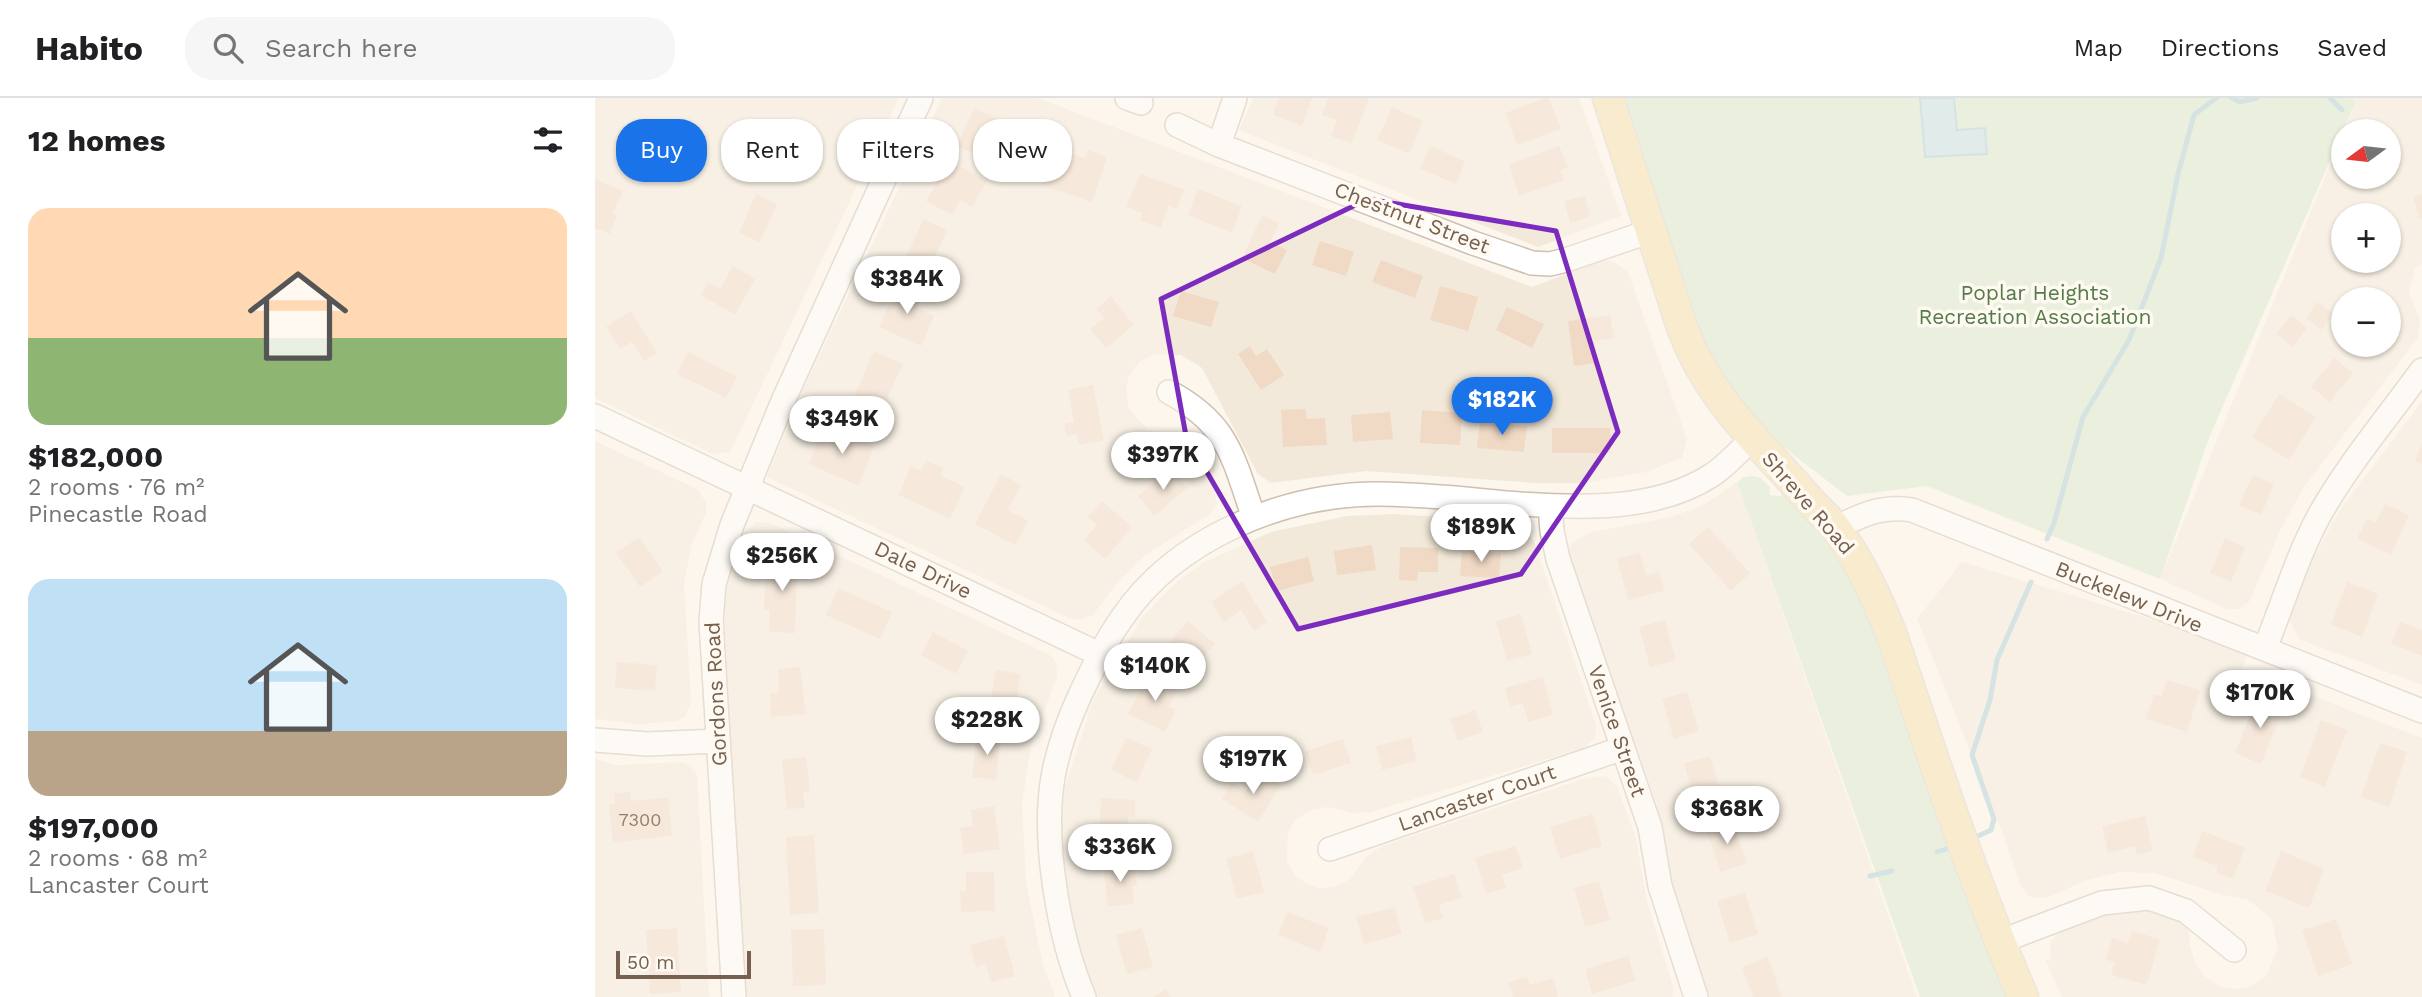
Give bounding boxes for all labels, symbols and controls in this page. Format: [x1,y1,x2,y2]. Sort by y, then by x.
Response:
search box [185,17,675,80]
text: Habito [35,29,143,68]
icon: search [209,29,247,67]
text: Search here [265,33,417,63]
text: Map [2074,34,2123,62]
text: Directions [2161,34,2279,62]
text: Saved [2317,34,2387,62]
chip: Buy [616,119,707,182]
chip: Rent [721,119,823,182]
chip: Filters [837,119,959,182]
chip: New [973,119,1072,182]
north arrow [2331,119,2401,189]
map controls [2331,119,2401,357]
icon: filters [529,121,567,159]
text: 12 homes [28,123,166,158]
street label: Chestnut Street [1331,176,1494,259]
button: + [2331,203,2401,273]
icon: home [235,253,361,379]
pin: $384K [858,256,956,316]
text: $384K [870,265,944,292]
park label: Poplar Heights Recreation Association [1919,280,2151,329]
button: − [2331,287,2401,357]
pin: $182K [1453,378,1551,437]
text: $182K [1468,386,1536,413]
pin: $349K [793,396,891,456]
text: $349K [805,405,879,432]
pin: $397K [1114,432,1212,492]
text: $182,000 [28,439,163,474]
text: $397K [1127,441,1199,468]
street label: Shreve Road [1757,446,1860,559]
text: 2 rooms · 76 m² [28,474,204,501]
text: Pinecastle Road [28,501,208,528]
pin: $189K [1432,504,1530,564]
text: $189K [1446,513,1516,540]
pin: $256K [733,533,831,593]
street label: Dale Drive [871,535,976,604]
text: $256K [746,542,818,569]
street label: Buckelew Drive [2052,556,2207,638]
street label: Gordons Road [699,621,732,767]
icon: home [235,624,361,750]
pin: $140K [1106,644,1204,703]
text: $140K [1120,652,1190,679]
street label: Venice Street [1583,662,1652,800]
pin: $170K [2211,670,2309,730]
text: $170K [2226,679,2294,706]
pin: $228K [938,698,1036,757]
text: $228K [951,706,1023,733]
pin: $197K [1204,736,1302,796]
text: $197K [1219,745,1287,772]
street label: Lancaster Court [1395,759,1559,836]
pin: $368K [1678,786,1776,846]
text: $368K [1691,795,1763,822]
house number: 7300 [619,809,661,830]
text: $197,000 [28,810,159,845]
pin: $336K [1071,824,1169,884]
text: $336K [1084,833,1156,860]
text: 2 rooms · 68 m² [28,845,207,872]
text: Lancaster Court [28,872,209,899]
scale bar [616,948,751,980]
text: 50 m [627,951,674,974]

